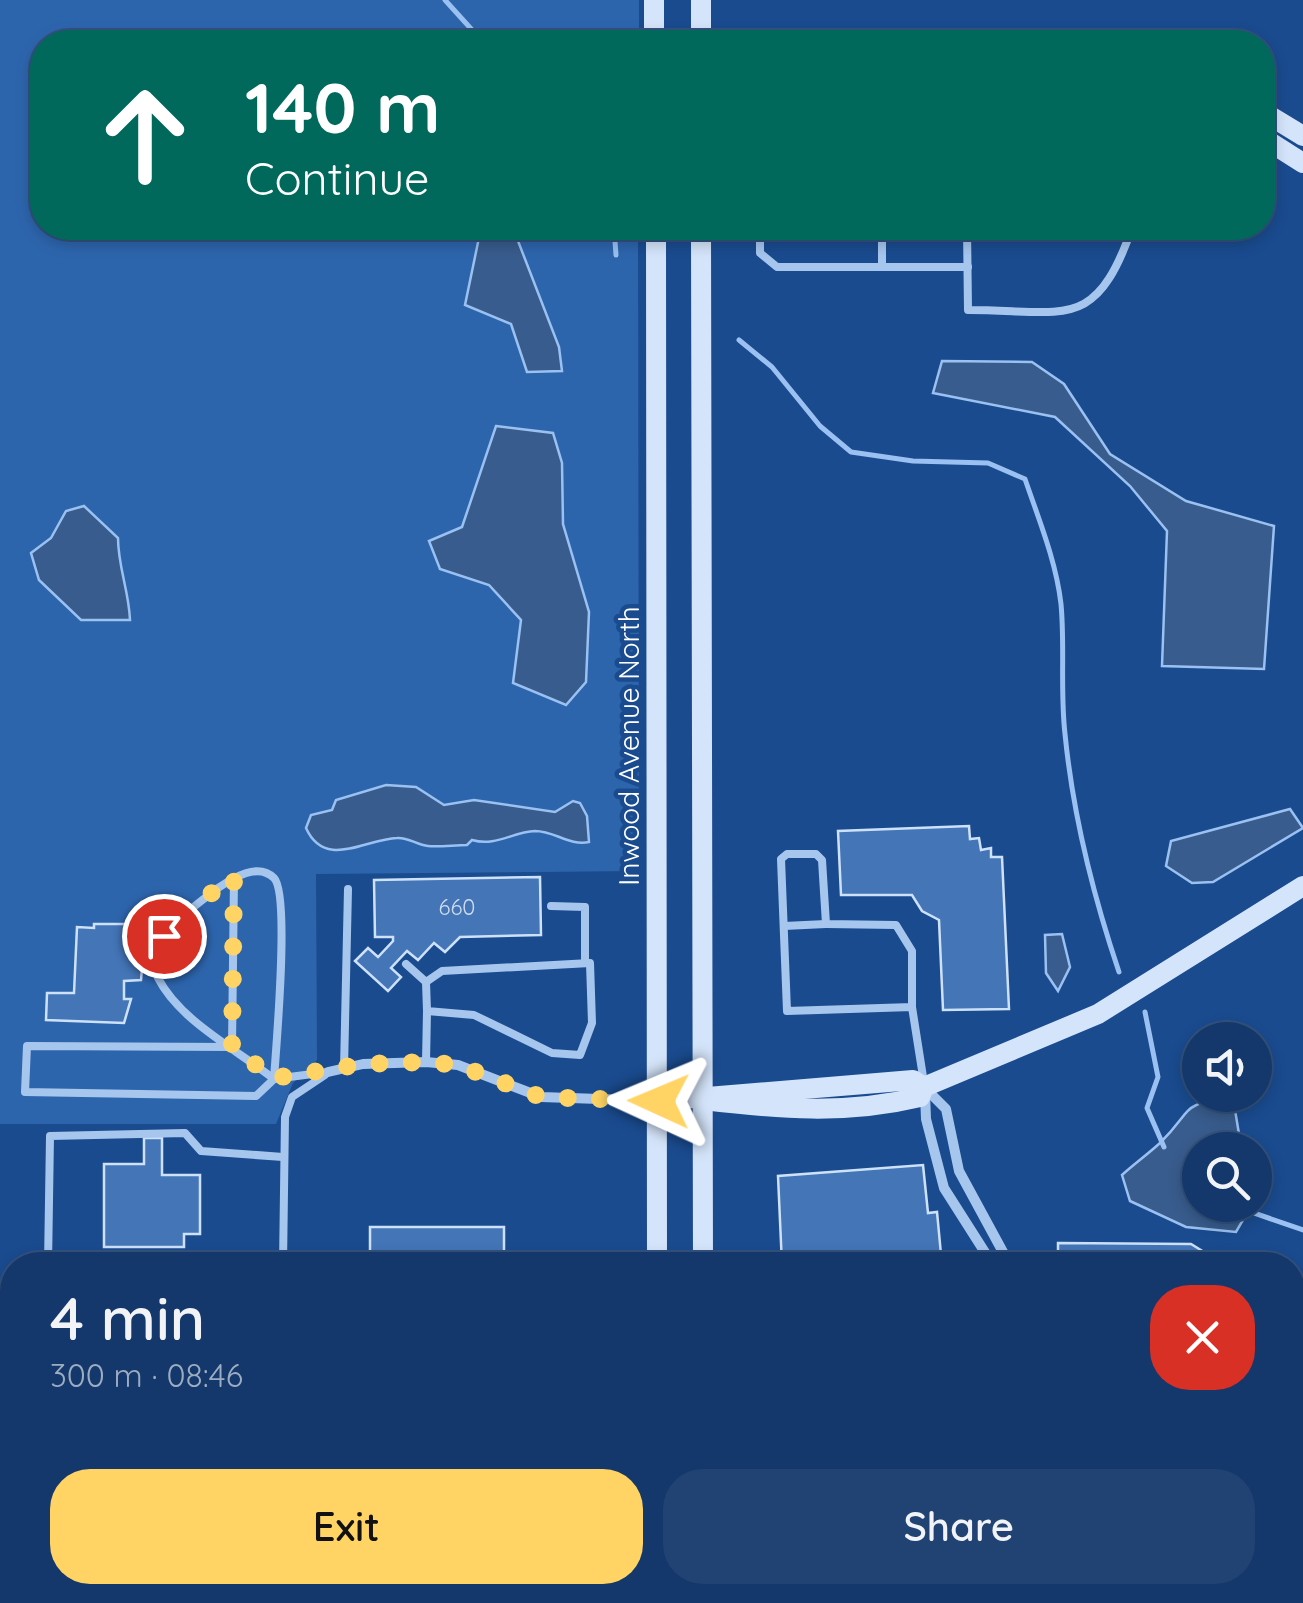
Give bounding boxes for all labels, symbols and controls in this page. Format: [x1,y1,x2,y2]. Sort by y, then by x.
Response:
text: 140 m [245,63,441,151]
icon: ahead [80,70,210,200]
text: Continue [245,150,430,206]
street label: Inwood Avenue North [611,606,646,886]
house number: 660 [439,893,475,921]
pin [122,894,207,979]
icon: arrive [137,909,192,964]
map controls [1182,1022,1272,1222]
button: sound [1182,1022,1272,1112]
position arrow [607,1049,711,1153]
button: search [1182,1132,1272,1222]
text: 4 min [50,1280,205,1355]
button: close [1150,1285,1255,1390]
text: 300 m · 08:46 [50,1355,243,1395]
button: Exit [50,1469,643,1584]
button: Share [663,1469,1255,1584]

